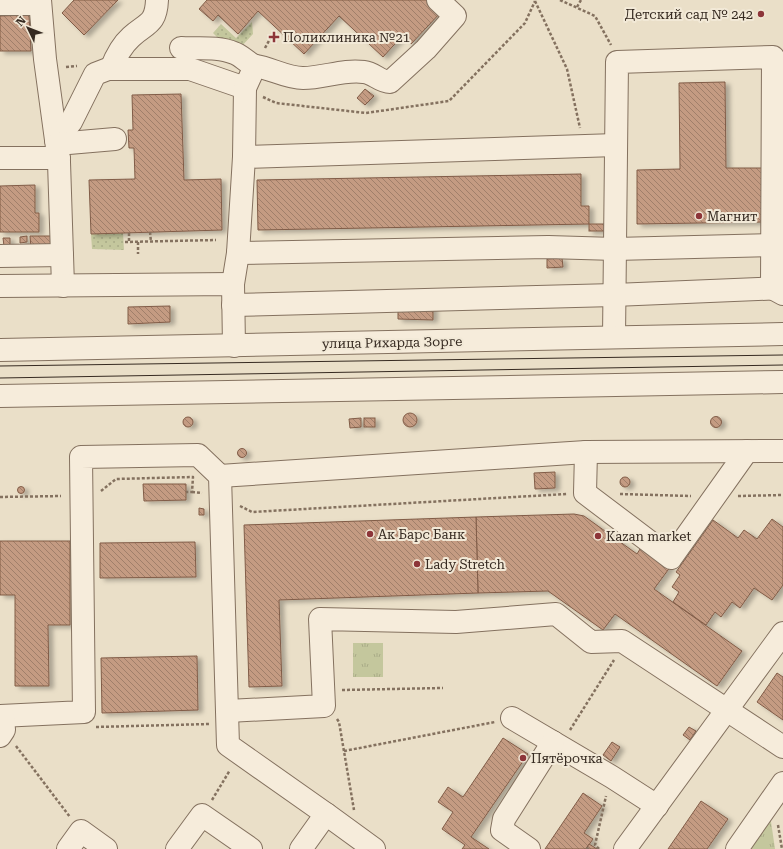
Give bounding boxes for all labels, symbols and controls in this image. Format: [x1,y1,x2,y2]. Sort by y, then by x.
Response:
place label: Детский сад № 242 [625,7,753,22]
north arrow [8,8,48,48]
marker: Детский сад № 242 [756,9,766,19]
text: N [13,14,29,29]
place label: Поликлиника №21 [283,30,410,45]
marker: Поликлиника №21 [268,31,280,43]
place label: Магнит [707,209,757,224]
marker: Магнит [694,211,704,221]
street label: улица Рихарда Зорге [322,334,462,351]
place label: Ак Барс Банк [378,527,465,542]
marker: Ак Барс Банк [365,529,375,539]
place label: Kazan market [606,529,691,544]
marker: Kazan market [593,531,603,541]
place label: Lady Stretch [425,557,506,572]
marker: Lady Stretch [412,559,422,569]
place label: Пятёрочка [531,751,603,766]
marker: Пятёрочка [518,753,528,763]

